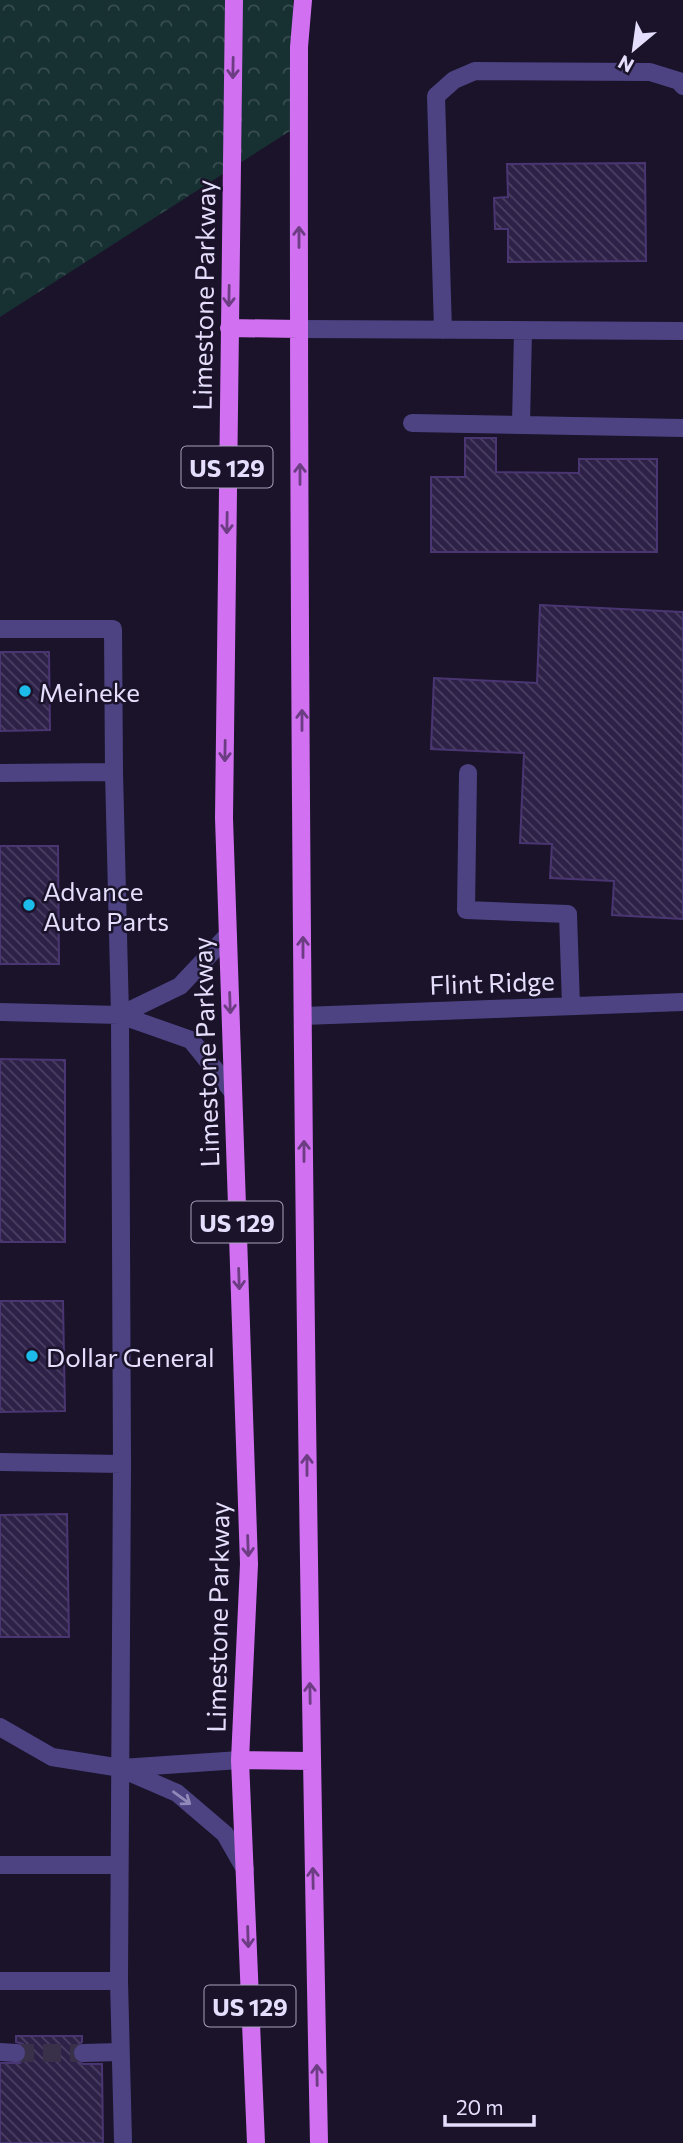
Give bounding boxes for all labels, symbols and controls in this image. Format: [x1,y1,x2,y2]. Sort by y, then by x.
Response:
north arrow [599,14,669,84]
text: N [614,51,637,78]
one-way arrow [226,56,239,79]
street label: Limestone Parkway [185,179,221,411]
one-way arrow [292,225,306,248]
one-way arrow [222,284,236,307]
road number: US 129 [182,446,272,488]
one-way arrow [293,463,307,486]
one-way arrow [220,511,234,534]
place label: Meineke [39,676,140,707]
marker: Meineke [17,683,33,699]
one-way arrow [295,709,309,732]
one-way arrow [218,739,231,762]
place label: Advance Auto Parts [43,875,169,936]
marker: Advance Auto Parts [21,897,37,913]
street label: Limestone Parkway [185,936,225,1168]
one-way arrow [296,936,310,959]
street label: Flint Ridge [429,964,555,1000]
one-way arrow [223,991,237,1014]
one-way arrow [297,1140,311,1163]
road number: US 129 [191,1202,282,1242]
one-way arrow [233,1268,246,1291]
place label: Dollar General [46,1341,215,1372]
marker: Dollar General [24,1348,40,1364]
one-way arrow [300,1454,314,1477]
street label: Limestone Parkway [199,1501,235,1733]
one-way arrow [242,1535,255,1558]
one-way arrow [303,1681,317,1704]
one-way arrow [172,1791,191,1806]
one-way arrow [306,1867,320,1890]
one-way arrow [241,1925,254,1948]
road number: US 129 [204,1985,296,2026]
one-way arrow [310,2064,324,2087]
scale bar [445,2084,534,2128]
text: 20 m [456,2094,504,2119]

